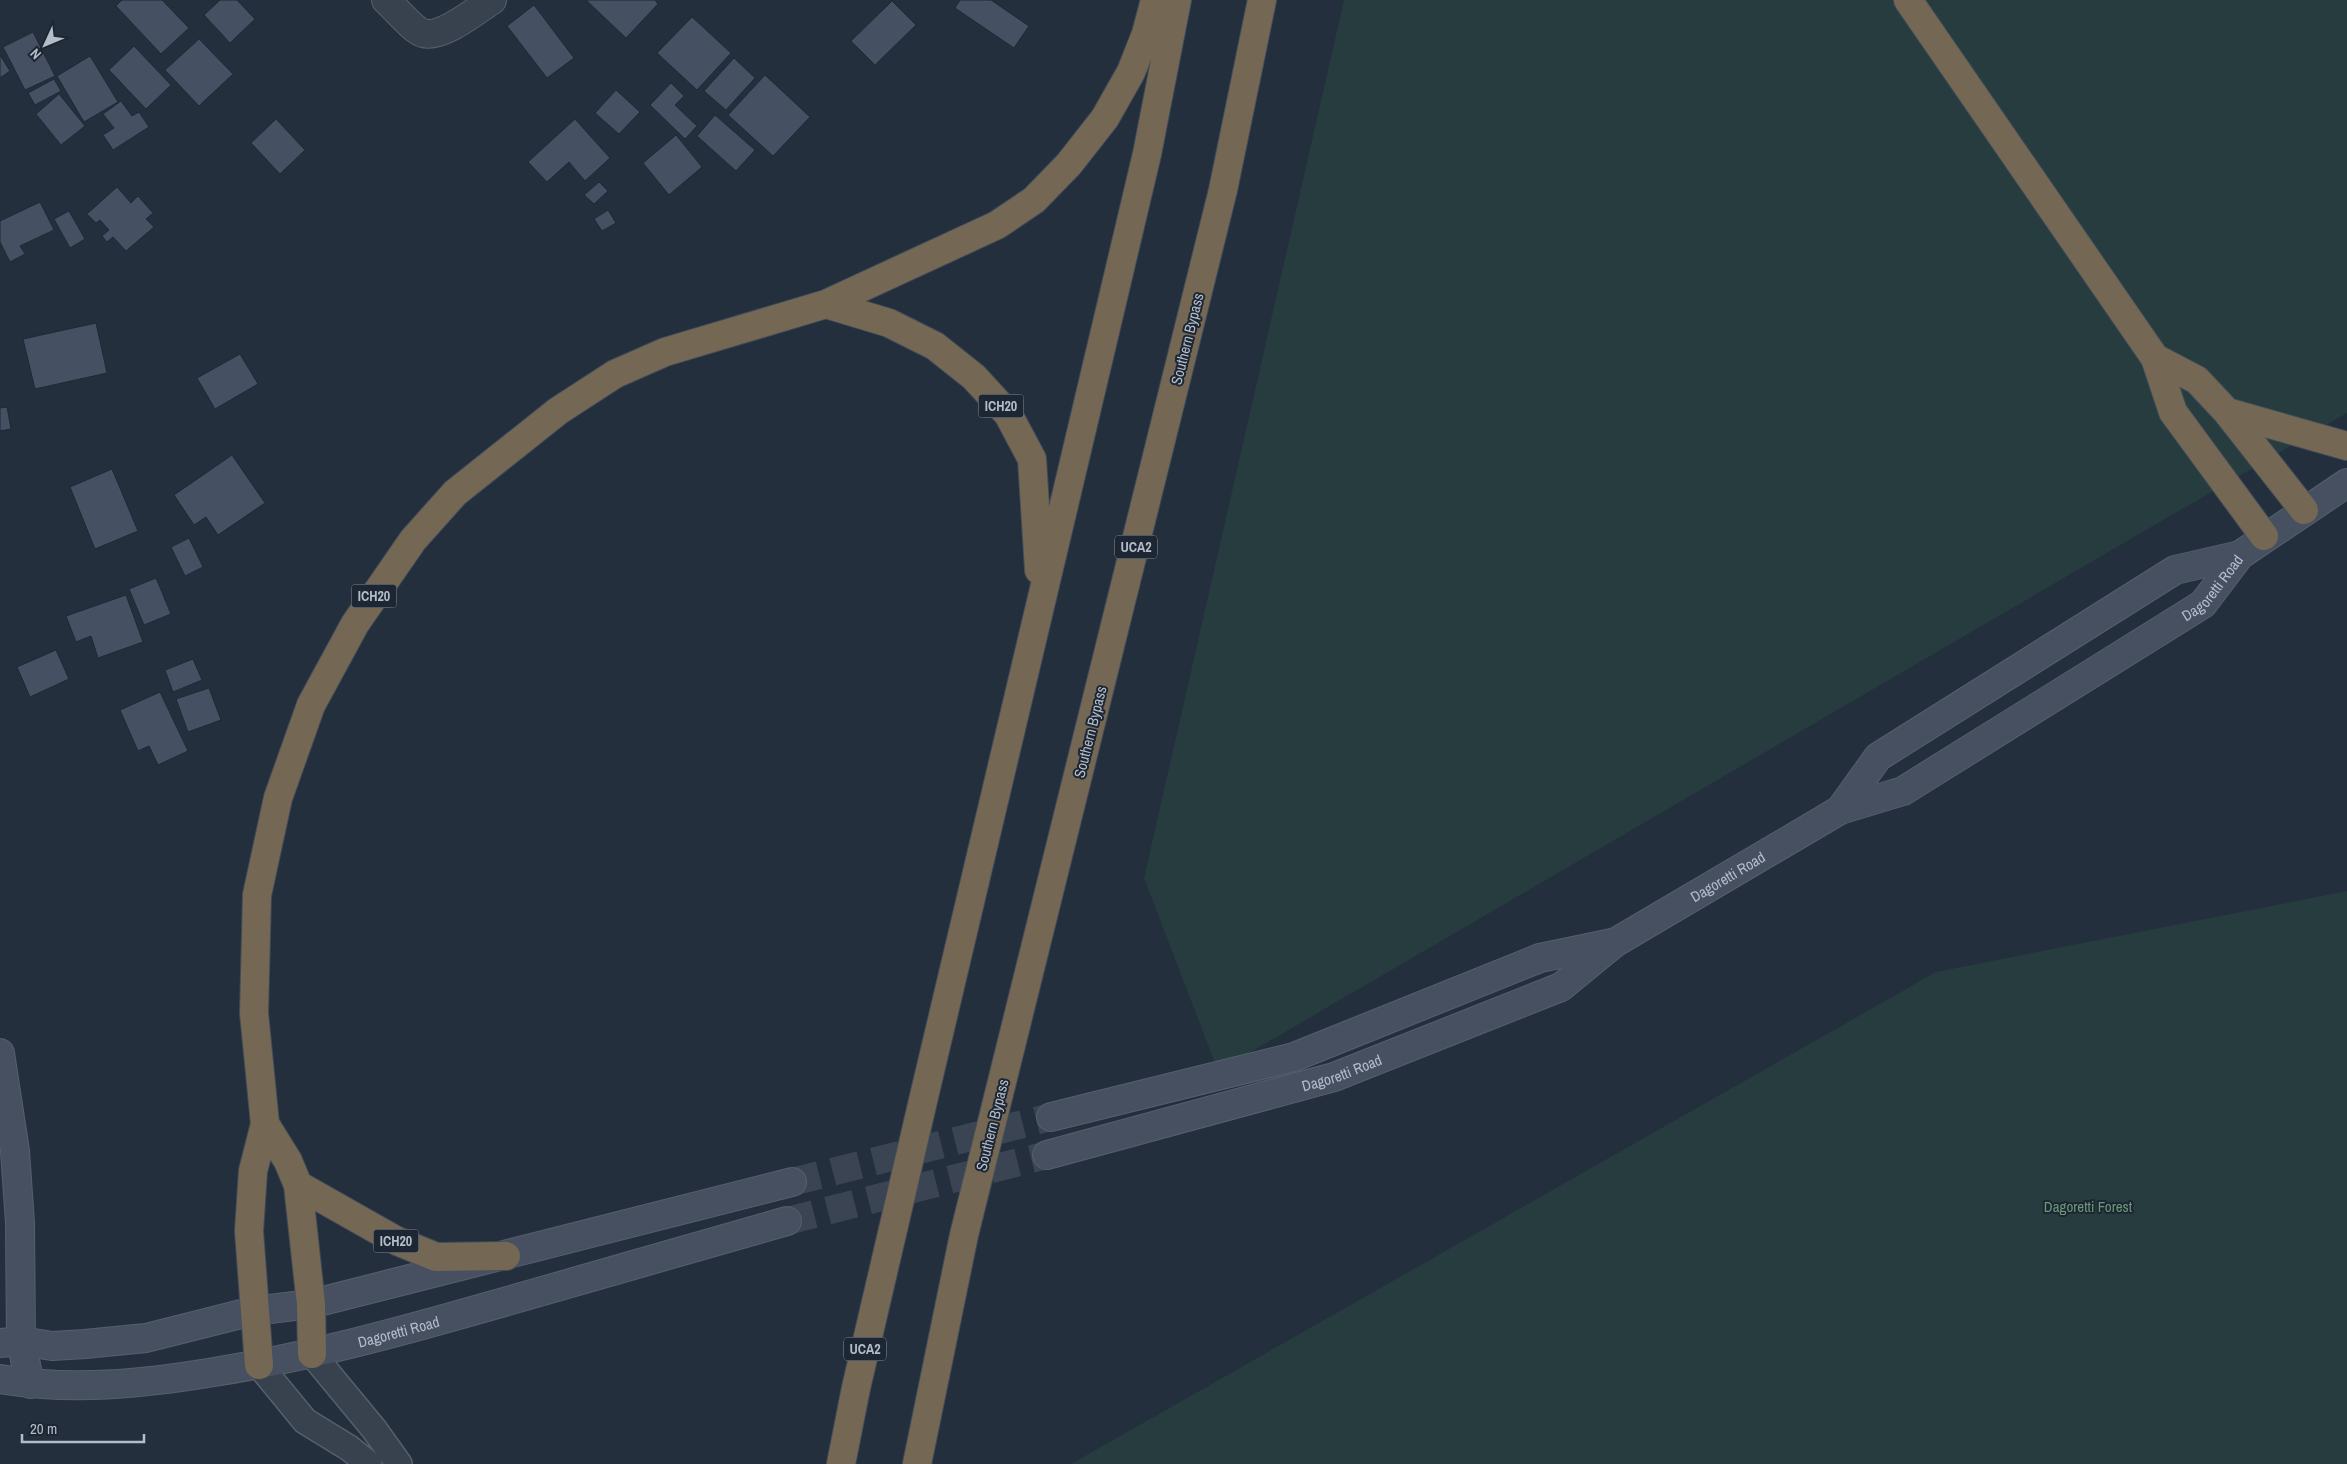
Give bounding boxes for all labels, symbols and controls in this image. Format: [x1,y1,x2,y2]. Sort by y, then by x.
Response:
north arrow [20,20,70,70]
text: N [26,45,45,63]
street label: Southern Bypass [1165,291,1209,387]
road number: ICH20 [978,394,1024,418]
road number: UCA2 [1115,536,1157,558]
street label: Dagoretti Road [2177,550,2247,625]
road number: ICH20 [352,584,396,608]
street label: Southern Bypass [1068,684,1112,780]
street label: Dagoretti Road [1686,846,1769,907]
street label: Dagoretti Road [1299,1049,1385,1096]
street label: Southern Bypass [970,1077,1014,1173]
park label: Dagoretti Forest [2044,1196,2133,1217]
road number: ICH20 [374,1230,418,1252]
street label: Dagoretti Road [355,1310,441,1352]
road number: UCA2 [844,1338,886,1360]
scale bar [22,1412,145,1444]
text: 20 m [30,1418,57,1439]

